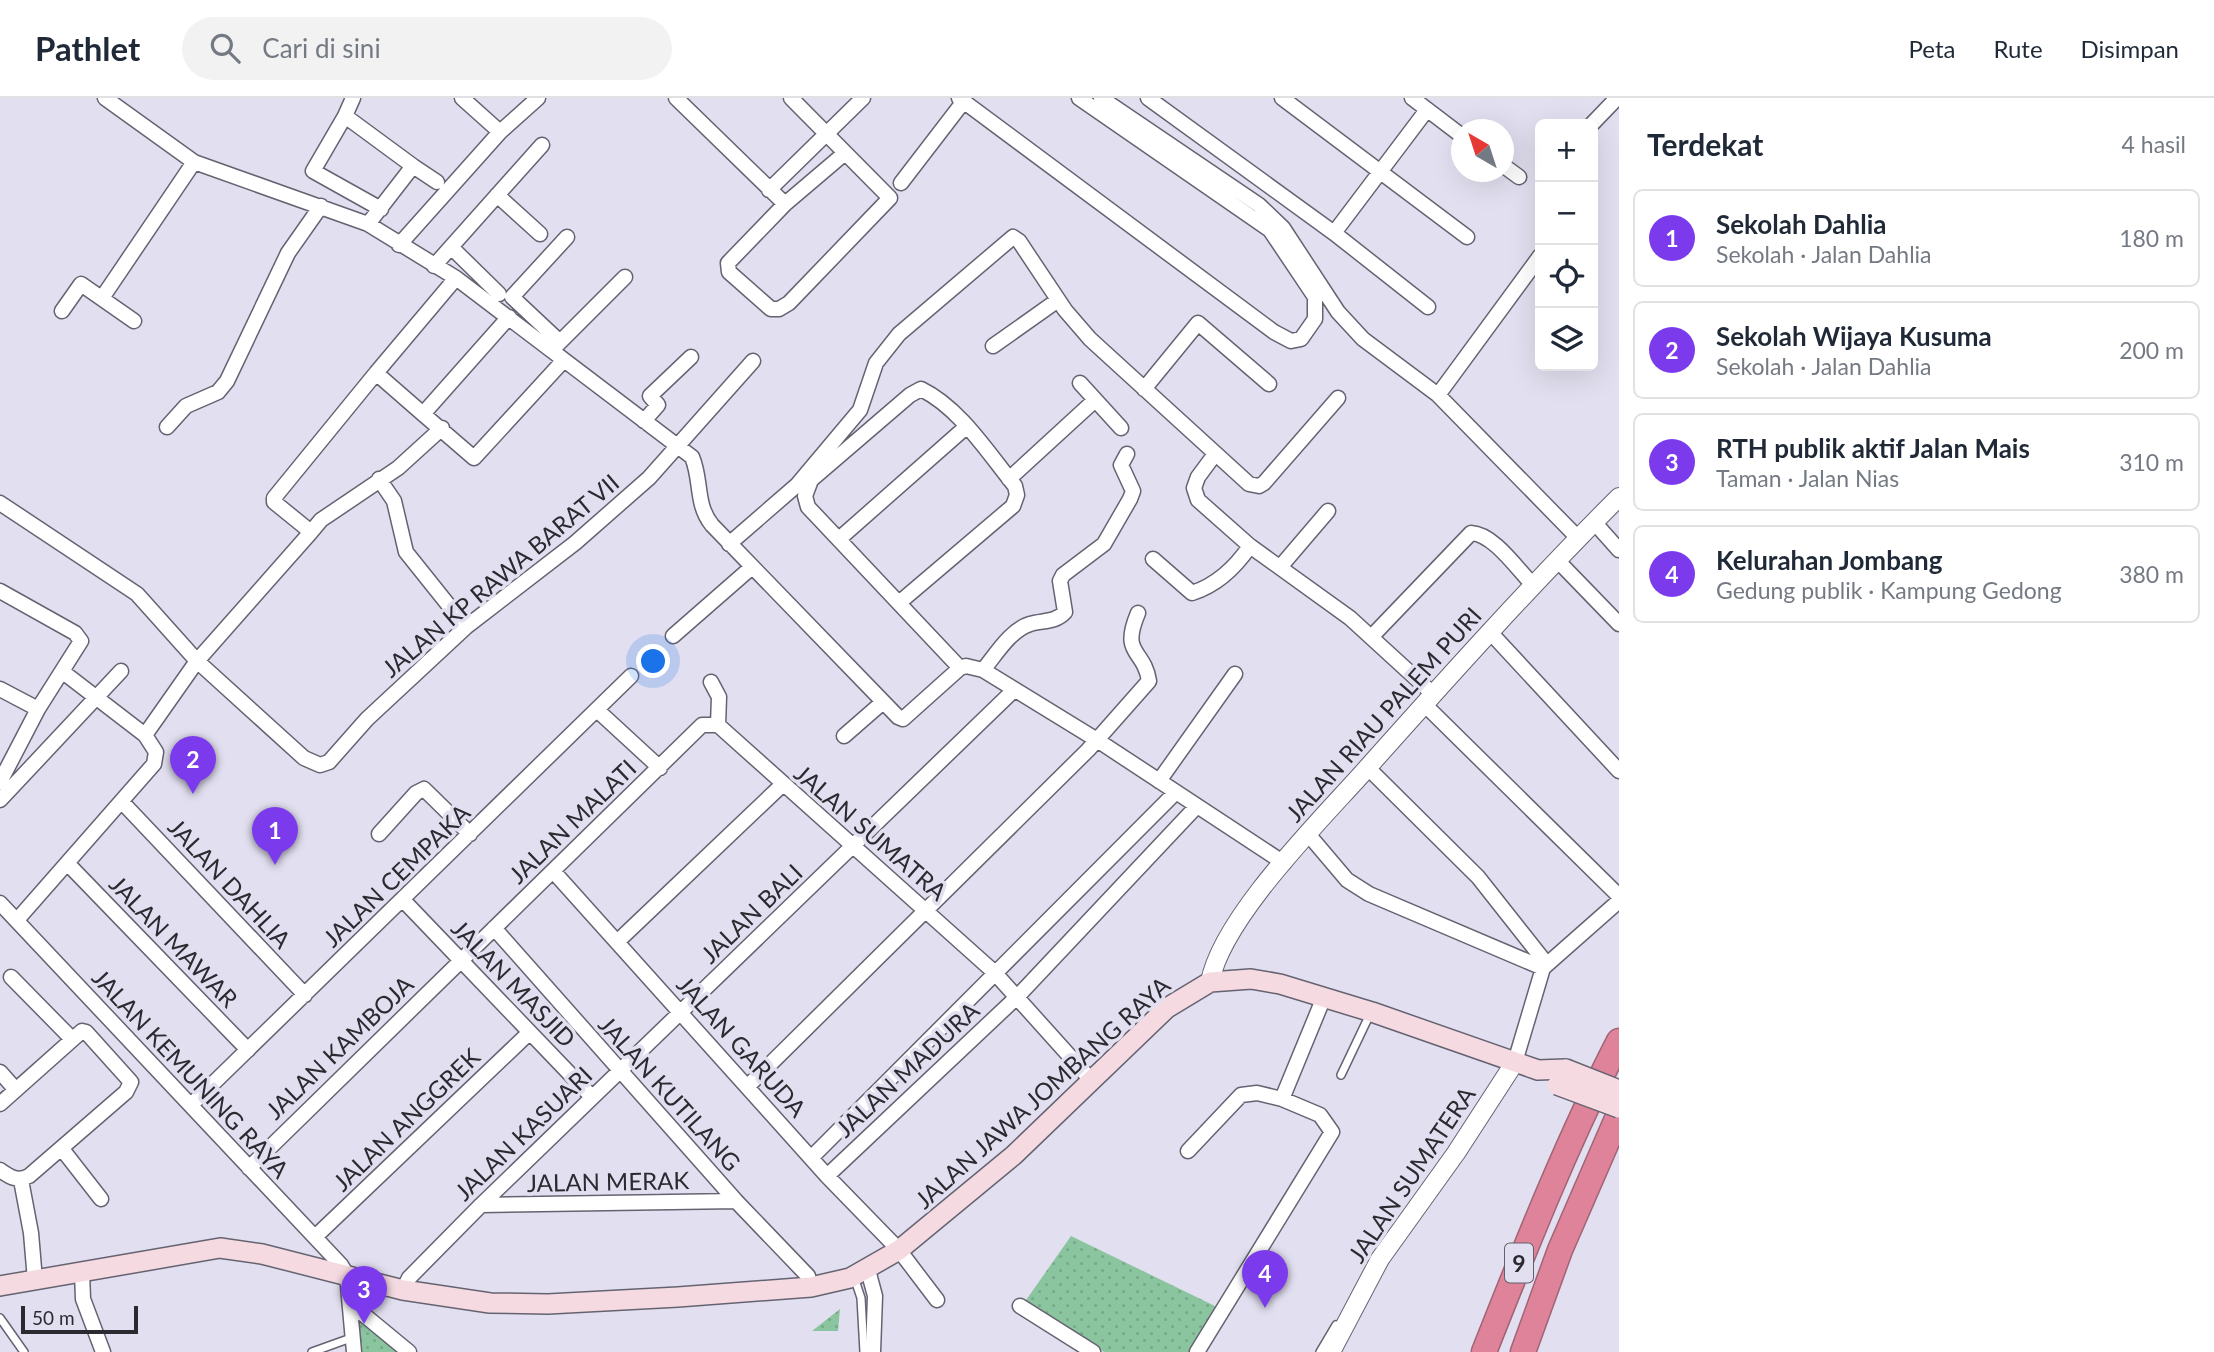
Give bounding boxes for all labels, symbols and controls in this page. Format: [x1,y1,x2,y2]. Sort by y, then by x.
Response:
search box [182,17,672,80]
text: Pathlet [35,28,140,68]
icon: search [206,29,244,67]
text: Cari di sini [262,32,381,64]
text: Peta [1909,34,1955,63]
text: Rute [1993,34,2043,63]
text: Disimpan [2081,34,2179,63]
north arrow [1451,119,1514,182]
map controls [1535,119,1598,371]
button: + [1535,119,1598,182]
text: Terdekat [1647,126,1763,162]
text: 4 hasil [2122,130,2186,158]
button: − [1535,182,1598,245]
text: Sekolah Dahlia [1716,208,1886,240]
text: 1 [1665,224,1679,252]
text: 180 m [2119,224,2184,252]
text: Sekolah · Jalan Dahlia [1716,240,1932,268]
button: locate [1535,245,1598,308]
button: layers [1535,308,1598,371]
text: Sekolah Wijaya Kusuma [1716,320,1992,352]
text: 2 [1665,336,1679,364]
text: 200 m [2119,336,2184,364]
text: Sekolah · Jalan Dahlia [1716,352,1932,380]
text: RTH publik aktif Jalan Mais [1716,432,2030,464]
text: 3 [1665,448,1679,476]
text: 310 m [2119,448,2184,476]
text: Taman · Jalan Nias [1716,464,1899,492]
street label: JALAN KP RAWA BARAT VII [376,467,624,683]
text: Kelurahan Jombang [1716,544,1943,576]
text: 4 [1665,560,1679,588]
text: 380 m [2119,560,2184,588]
text: Gedung publik · Kampung Gedong [1716,576,2062,604]
street label: JALAN RIAU PALEM PURI [1279,601,1487,827]
your location [636,644,670,678]
pin: 2 [170,736,216,794]
street label: JALAN MALATI [502,753,642,889]
street label: JALAN SUMATRA [789,758,954,906]
street label: JALAN CEMPAKA [317,797,476,952]
pin: 1 [252,807,298,865]
street label: JALAN DAHLIA [162,812,298,954]
street label: JALAN BALI [694,857,808,969]
street label: JALAN MAWAR [104,869,244,1013]
street label: JALAN MASJID [446,913,582,1053]
street label: JALAN KEMUNING RAYA [87,963,296,1184]
street label: JALAN KAMBOJA [259,969,419,1125]
street label: JALAN JAWA JOMBANG RAYA [909,969,1176,1214]
street label: JALAN GARUDA [671,970,813,1123]
street label: JALAN MADURA [829,995,985,1143]
street label: JALAN KUTILANG [593,1010,747,1176]
street label: JALAN ANGGREK [327,1042,485,1196]
street label: JALAN KASUARI [448,1060,598,1206]
street label: JALAN SUMATERA [1341,1080,1481,1268]
street label: JALAN MERAK [526,1165,690,1197]
road number: 9 [1505,1244,1533,1282]
pin: 4 [1242,1250,1288,1308]
pin: 3 [341,1266,387,1324]
scale bar [21,1303,138,1335]
text: 50 m [32,1306,75,1329]

